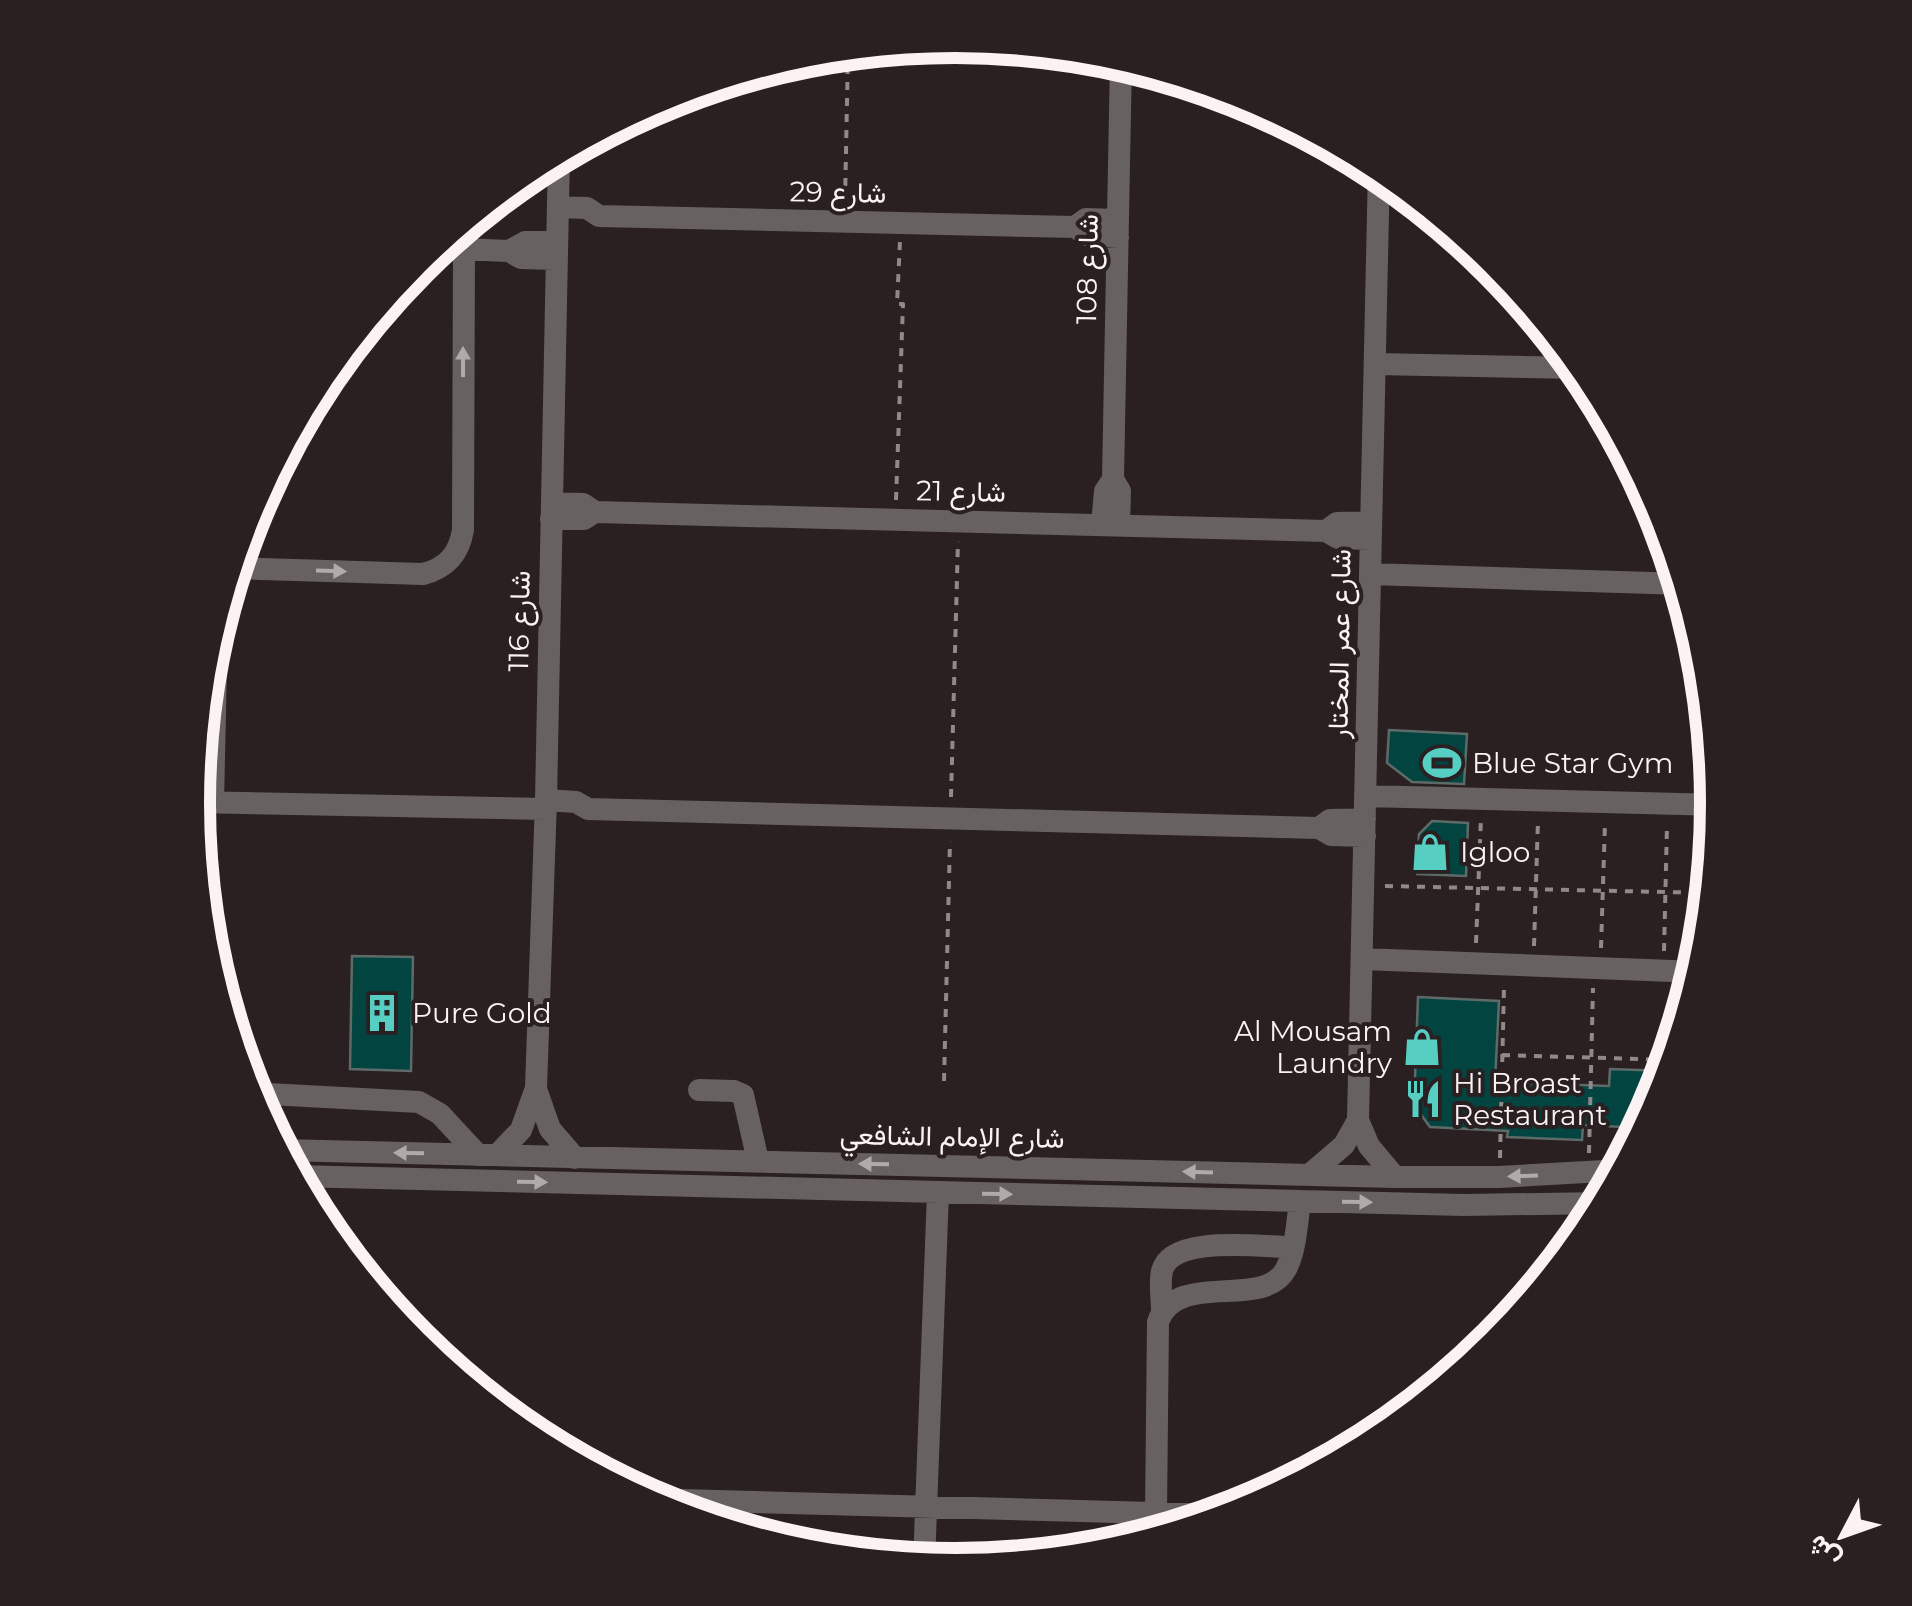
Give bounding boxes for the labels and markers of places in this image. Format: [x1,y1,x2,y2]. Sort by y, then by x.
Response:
sports icon: Blue Star Gym [1421,742,1463,784]
place label: Blue Star Gym [1472,746,1673,780]
shop icon: Igloo [1409,831,1451,873]
place label: Igloo [1460,835,1530,869]
building icon: Pure Gold [361,992,403,1034]
place label: Pure Gold [412,996,552,1030]
place label: Al Mousam Laundry [1234,1014,1393,1080]
shop icon: Al Mousam Laundry [1401,1026,1443,1068]
place label: Hi Broast Restaurant [1453,1066,1607,1132]
restaurant icon: Hi Broast Restaurant [1402,1078,1444,1120]

